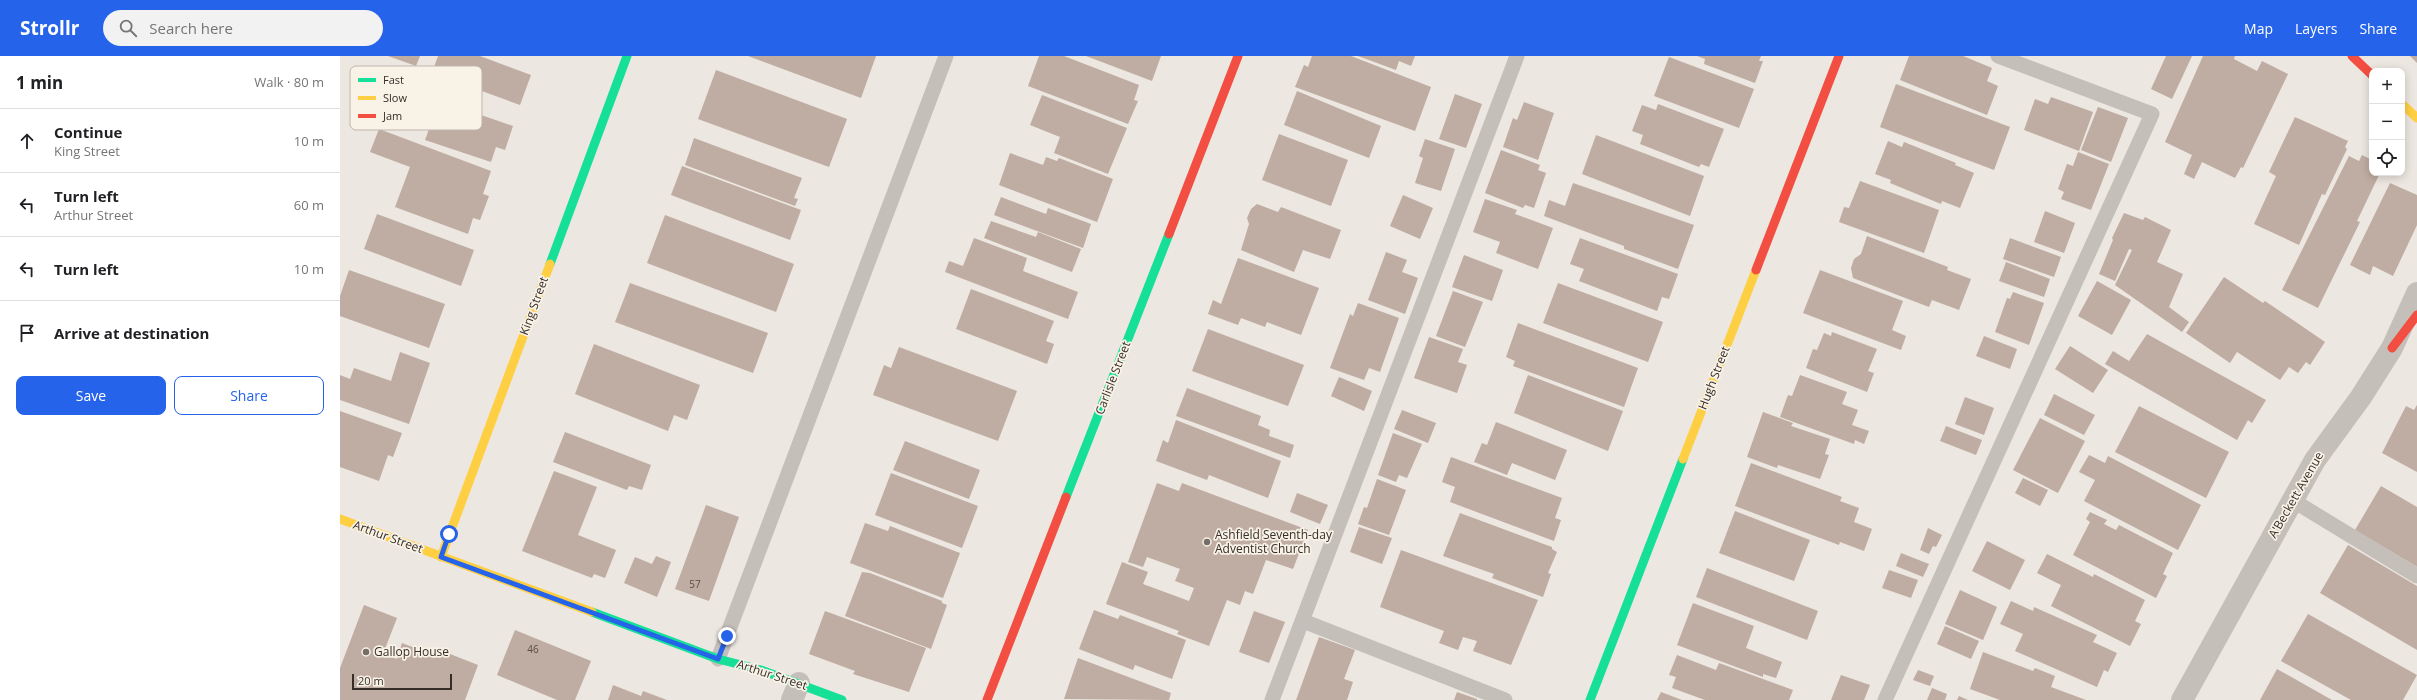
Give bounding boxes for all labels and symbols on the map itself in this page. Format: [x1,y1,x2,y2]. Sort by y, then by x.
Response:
legend [350,66,482,130]
text: Fast [383,72,404,87]
text: Slow [383,90,407,105]
text: Jam [382,108,402,123]
street label: King Street [515,274,552,337]
street label: Carlisle Street [1091,339,1134,417]
street label: Hugh Street [1694,344,1733,412]
street label: A'Beckett Avenue [2264,448,2327,541]
street label: Arthur Street [351,516,425,557]
route start [440,525,458,543]
place label: Ashfield Seventh-day Adventist Church [1215,526,1333,557]
marker: Ashfield Seventh-day Adventist Church [1202,537,1212,547]
house number: 57 [689,577,701,591]
route end [718,627,736,645]
house number: 46 [527,642,539,656]
place label: Gallop House [374,643,449,660]
marker: Gallop House [361,647,371,657]
street label: Arthur Street [735,655,810,694]
scale bar [352,672,452,691]

